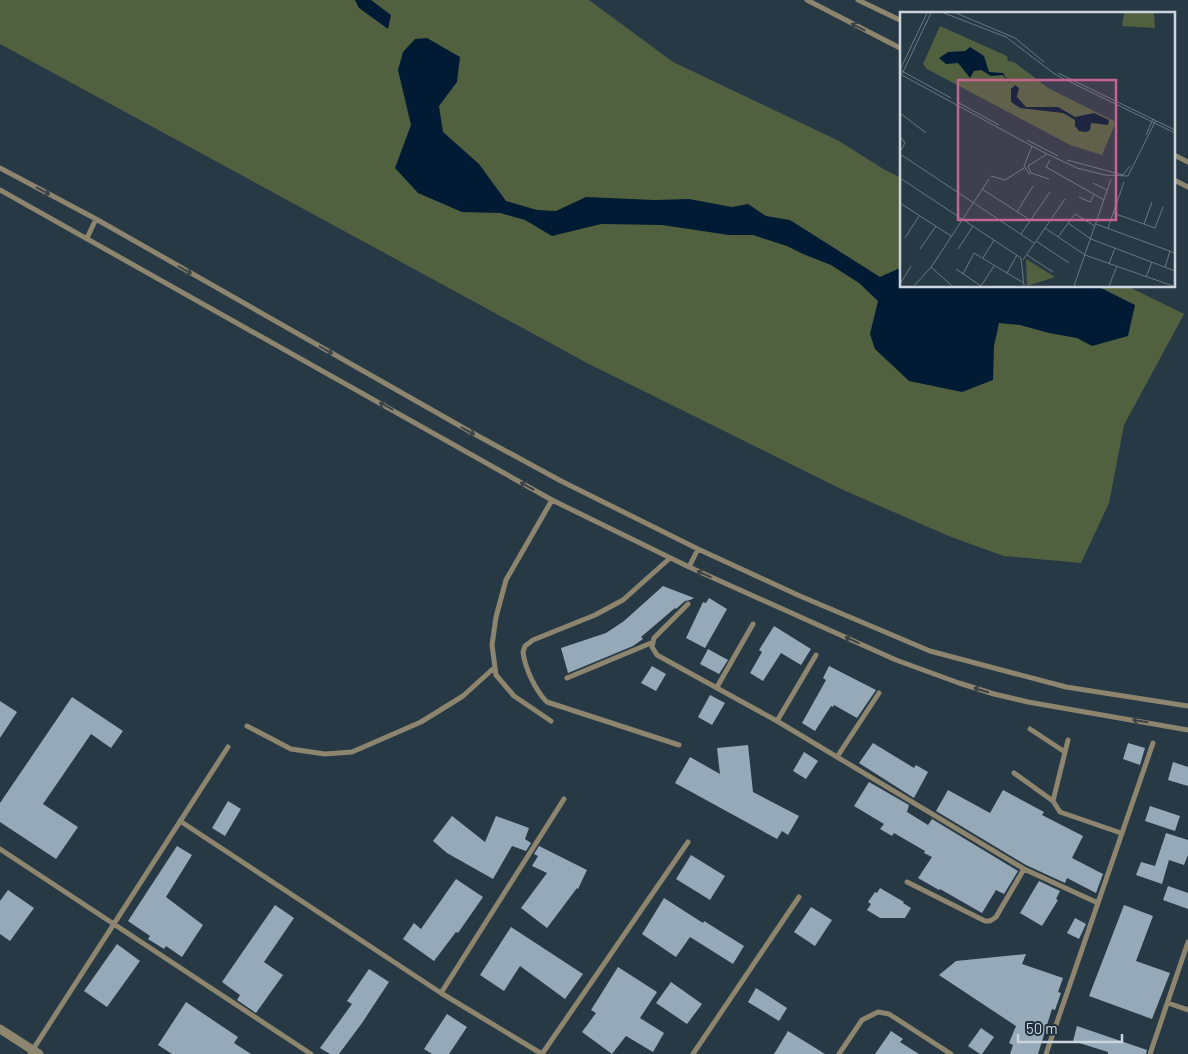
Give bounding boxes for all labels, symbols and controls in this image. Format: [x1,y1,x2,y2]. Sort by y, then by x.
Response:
inset map [900,12,1176,288]
one-way arrow [851,22,866,32]
one-way arrow [35,187,50,196]
one-way arrow [178,265,192,275]
one-way arrow [319,346,333,356]
one-way arrow [378,401,393,411]
one-way arrow [460,426,474,436]
one-way arrow [520,480,535,490]
one-way arrow [697,568,712,578]
one-way arrow [845,635,860,645]
one-way arrow [973,684,989,694]
one-way arrow [1132,716,1148,726]
scale bar [1018,1012,1122,1044]
text: 50 m [1026,1019,1058,1037]

